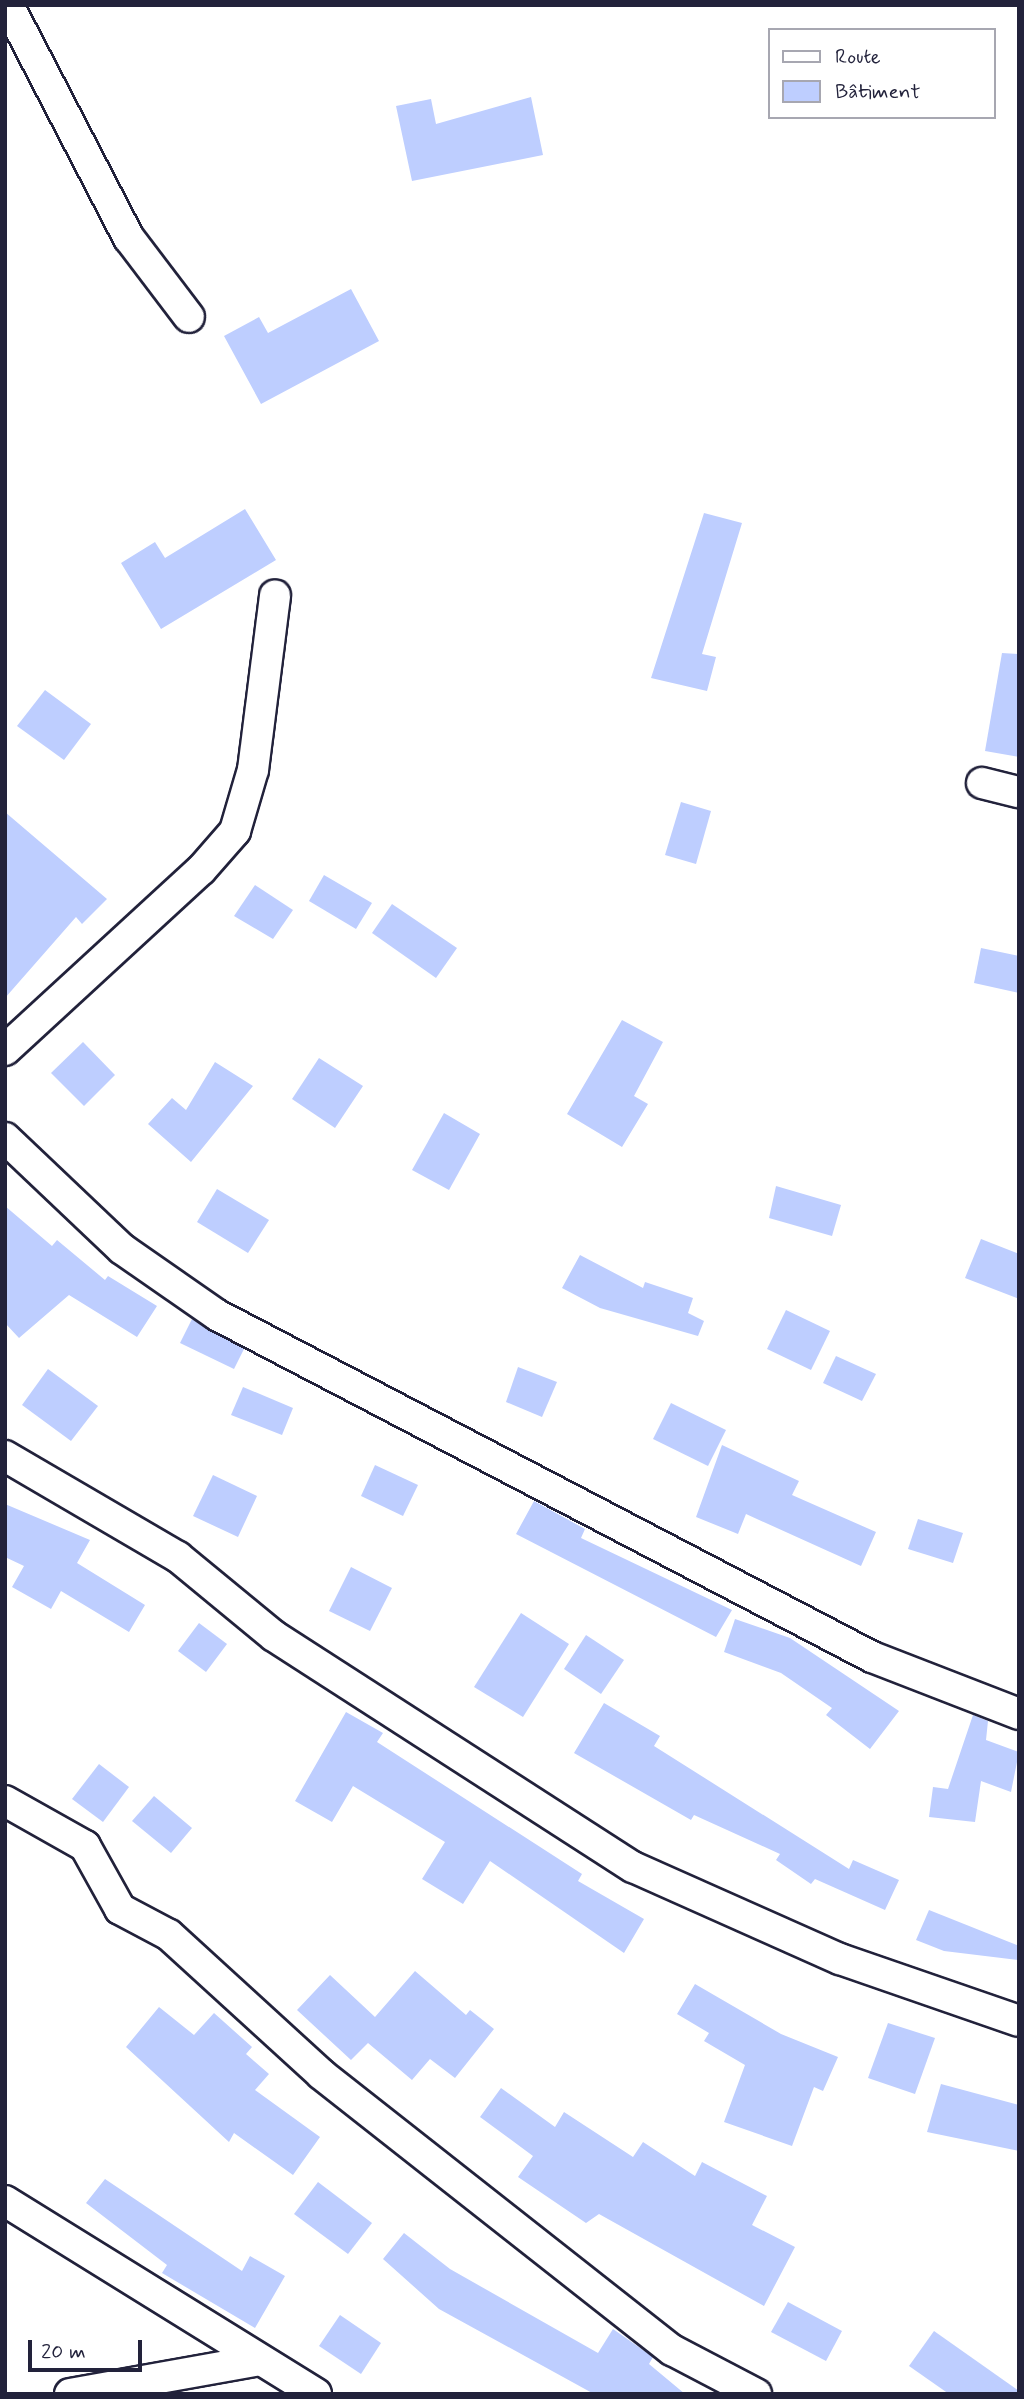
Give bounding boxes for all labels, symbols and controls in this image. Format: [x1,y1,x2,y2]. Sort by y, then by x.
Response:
legend [768,28,996,119]
text: Route [835,43,881,71]
text: Bâtiment [835,78,920,106]
scale bar [32,2326,145,2370]
text: 20 m [41,2338,86,2366]

